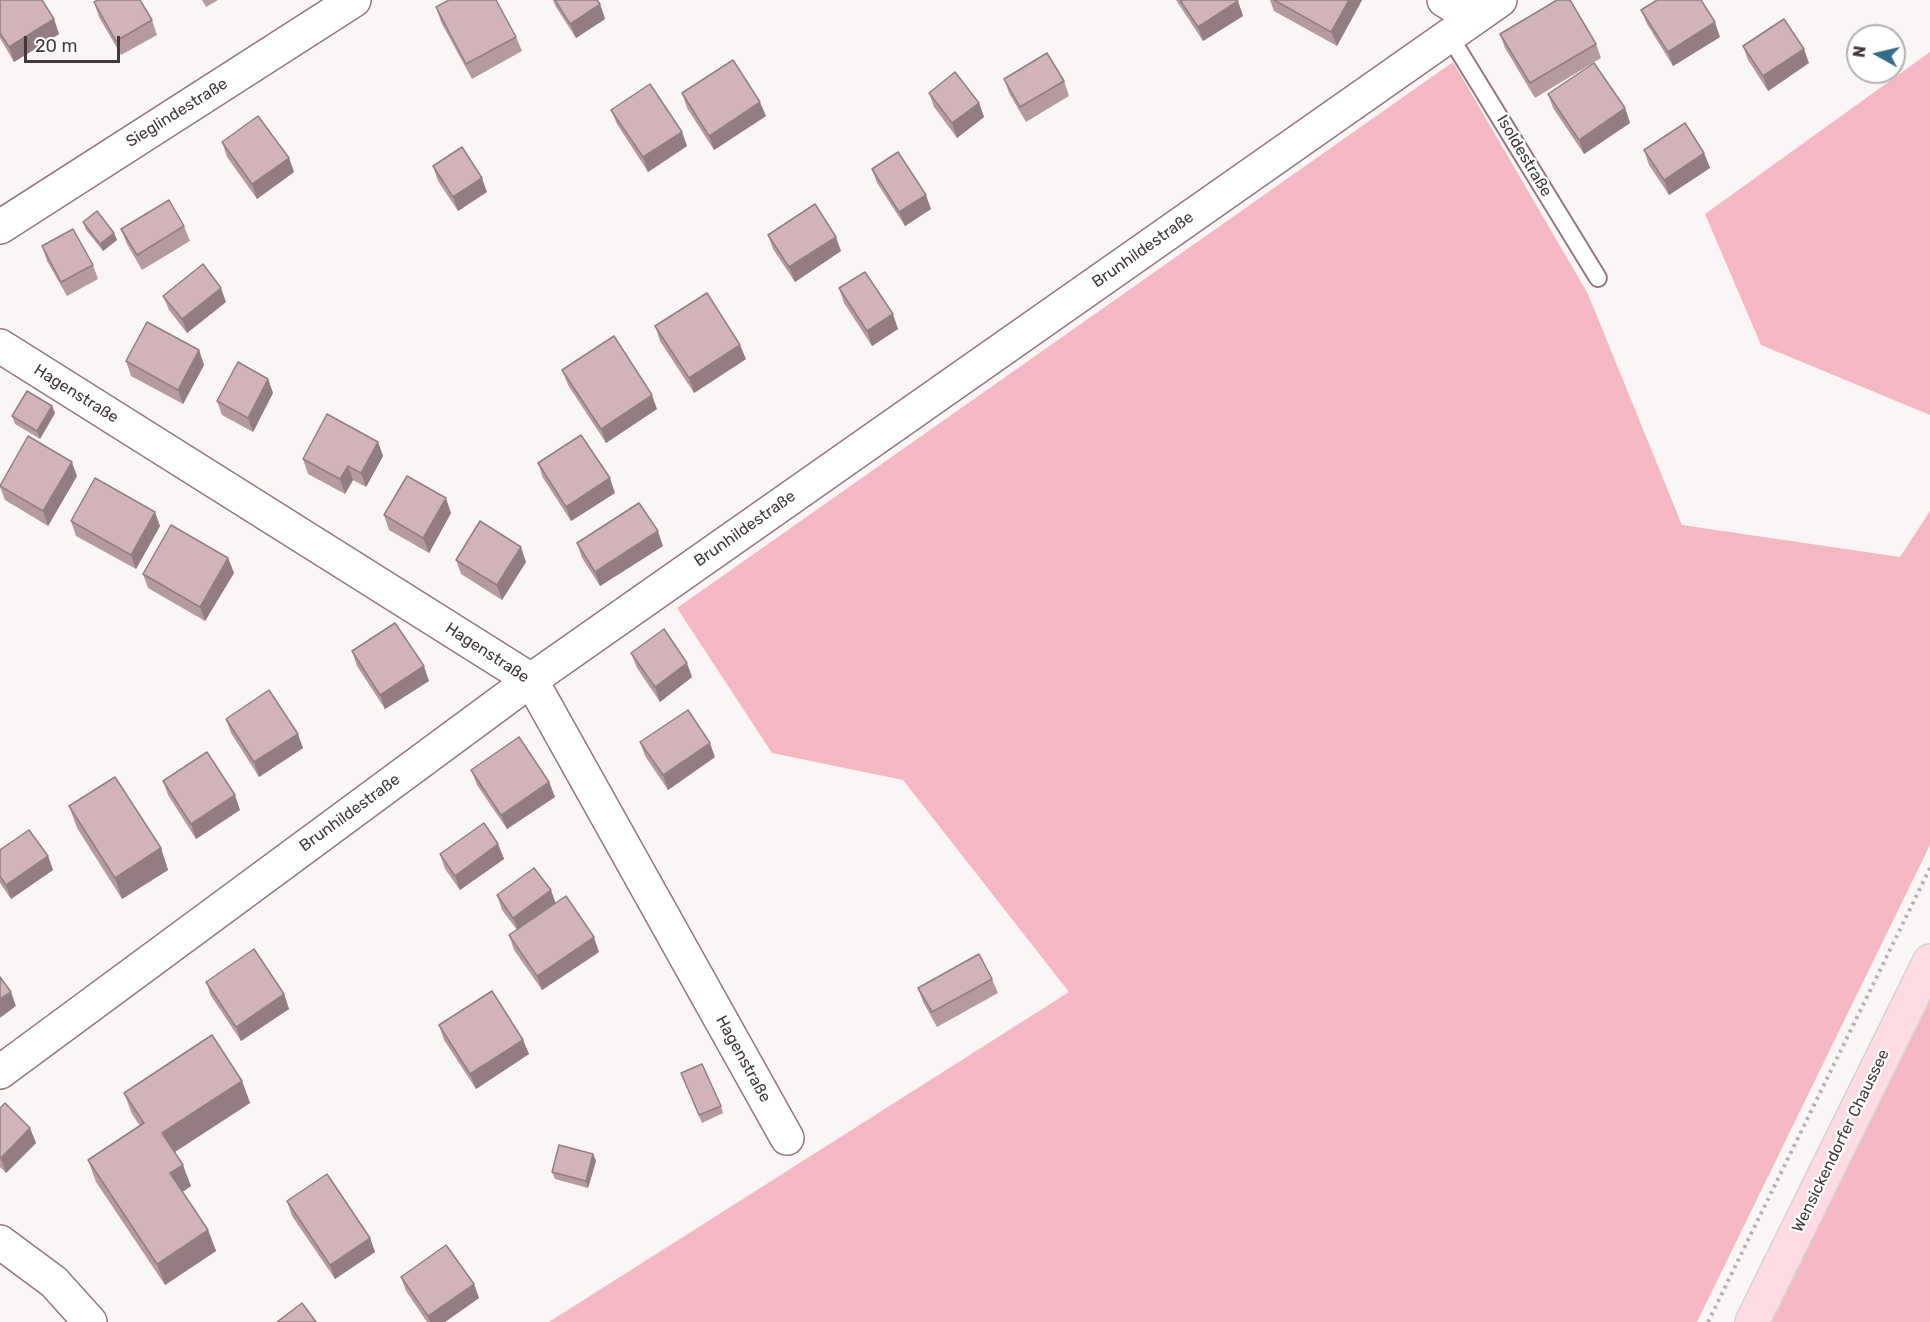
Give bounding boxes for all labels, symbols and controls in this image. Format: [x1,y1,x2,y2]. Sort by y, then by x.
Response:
scale bar [27,24,123,62]
north arrow [1846,24,1906,84]
text: 20 m [35,35,77,57]
text: N [1849,45,1870,59]
street label: Sieglindestraße [123,74,231,152]
street label: Isoldestraße [1492,112,1556,200]
street label: Brunhildestraße [1088,208,1198,292]
street label: Hagenstraße [30,360,122,428]
street label: Brunhildestraße [690,487,800,571]
street label: Hagenstraße [442,619,532,687]
street label: Brunhildestraße [296,770,404,856]
street label: Hagenstraße [711,1012,775,1106]
street label: Wensickendorfer Chaussee [1788,1046,1894,1236]

